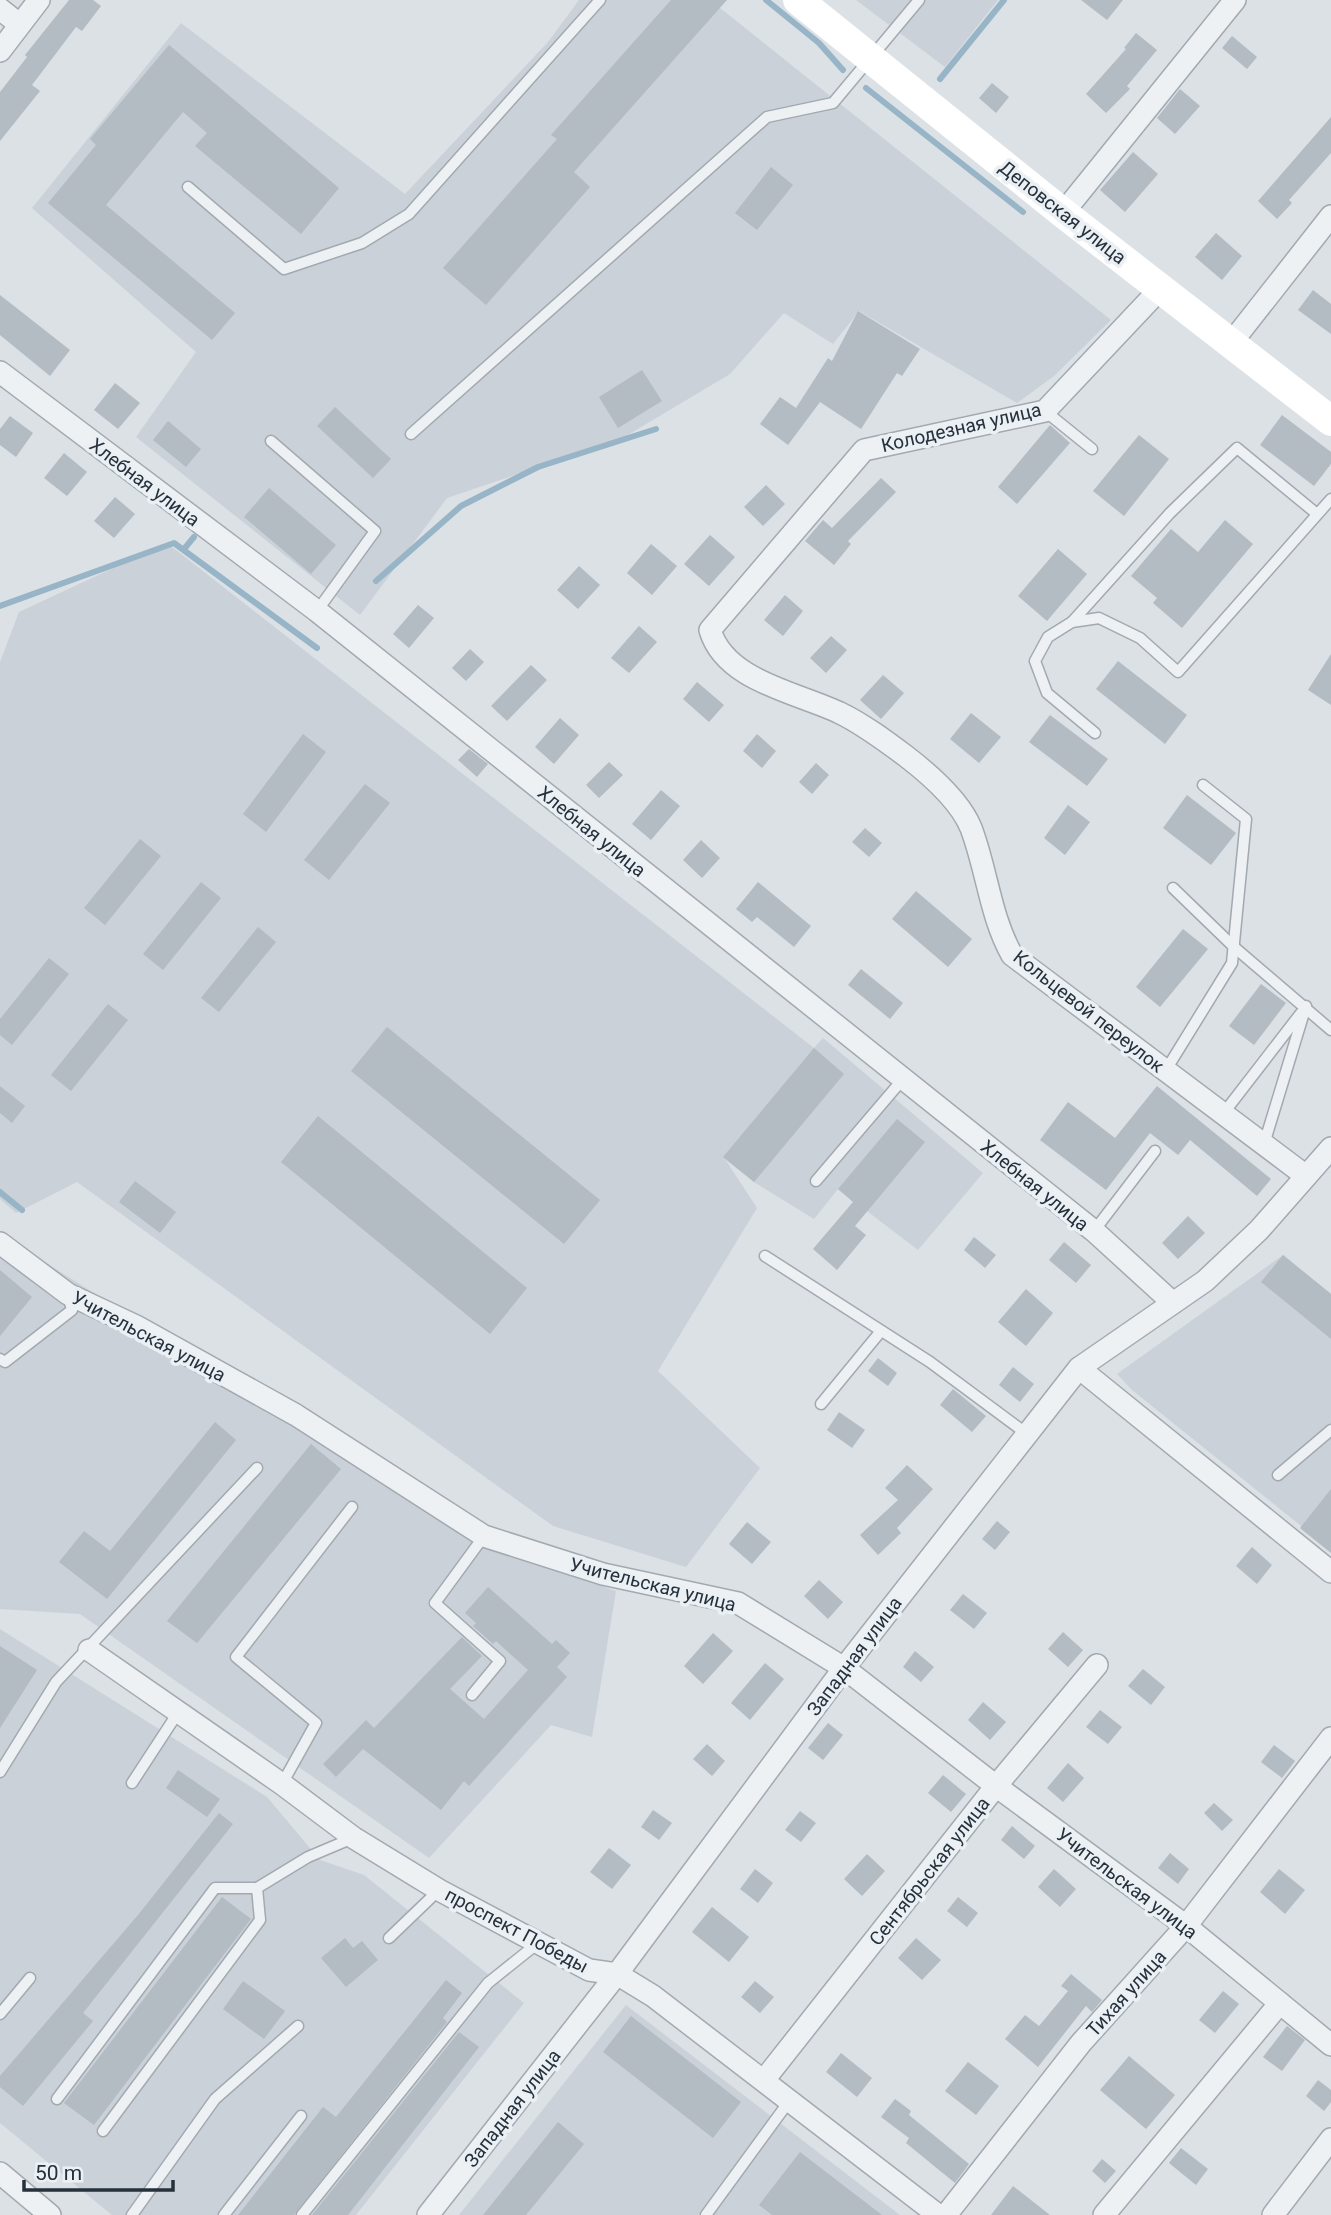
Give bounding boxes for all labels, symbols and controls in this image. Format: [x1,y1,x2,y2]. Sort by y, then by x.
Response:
street label: Деповская улица [995,156,1131,269]
street label: Колодезная улица [879,398,1043,457]
street label: Хлебная улица [85,433,204,531]
street label: Хлебная улица [533,781,650,882]
street label: Кольцевой переулок [1009,945,1169,1078]
street label: Хлебная улица [976,1135,1093,1236]
street label: Учительская улица [68,1286,230,1387]
street label: Учительская улица [567,1553,738,1616]
street label: Западная улица [802,1592,907,1720]
street label: Сентябрьская улица [864,1792,995,1950]
street label: Учительская улица [1052,1823,1202,1944]
street label: проспект Победы [441,1883,592,1978]
street label: Тихая улица [1082,1945,1171,2041]
street label: Западная улица [459,2045,565,2172]
scale bar [24,2148,173,2192]
text: 50 m [35,2161,82,2185]

